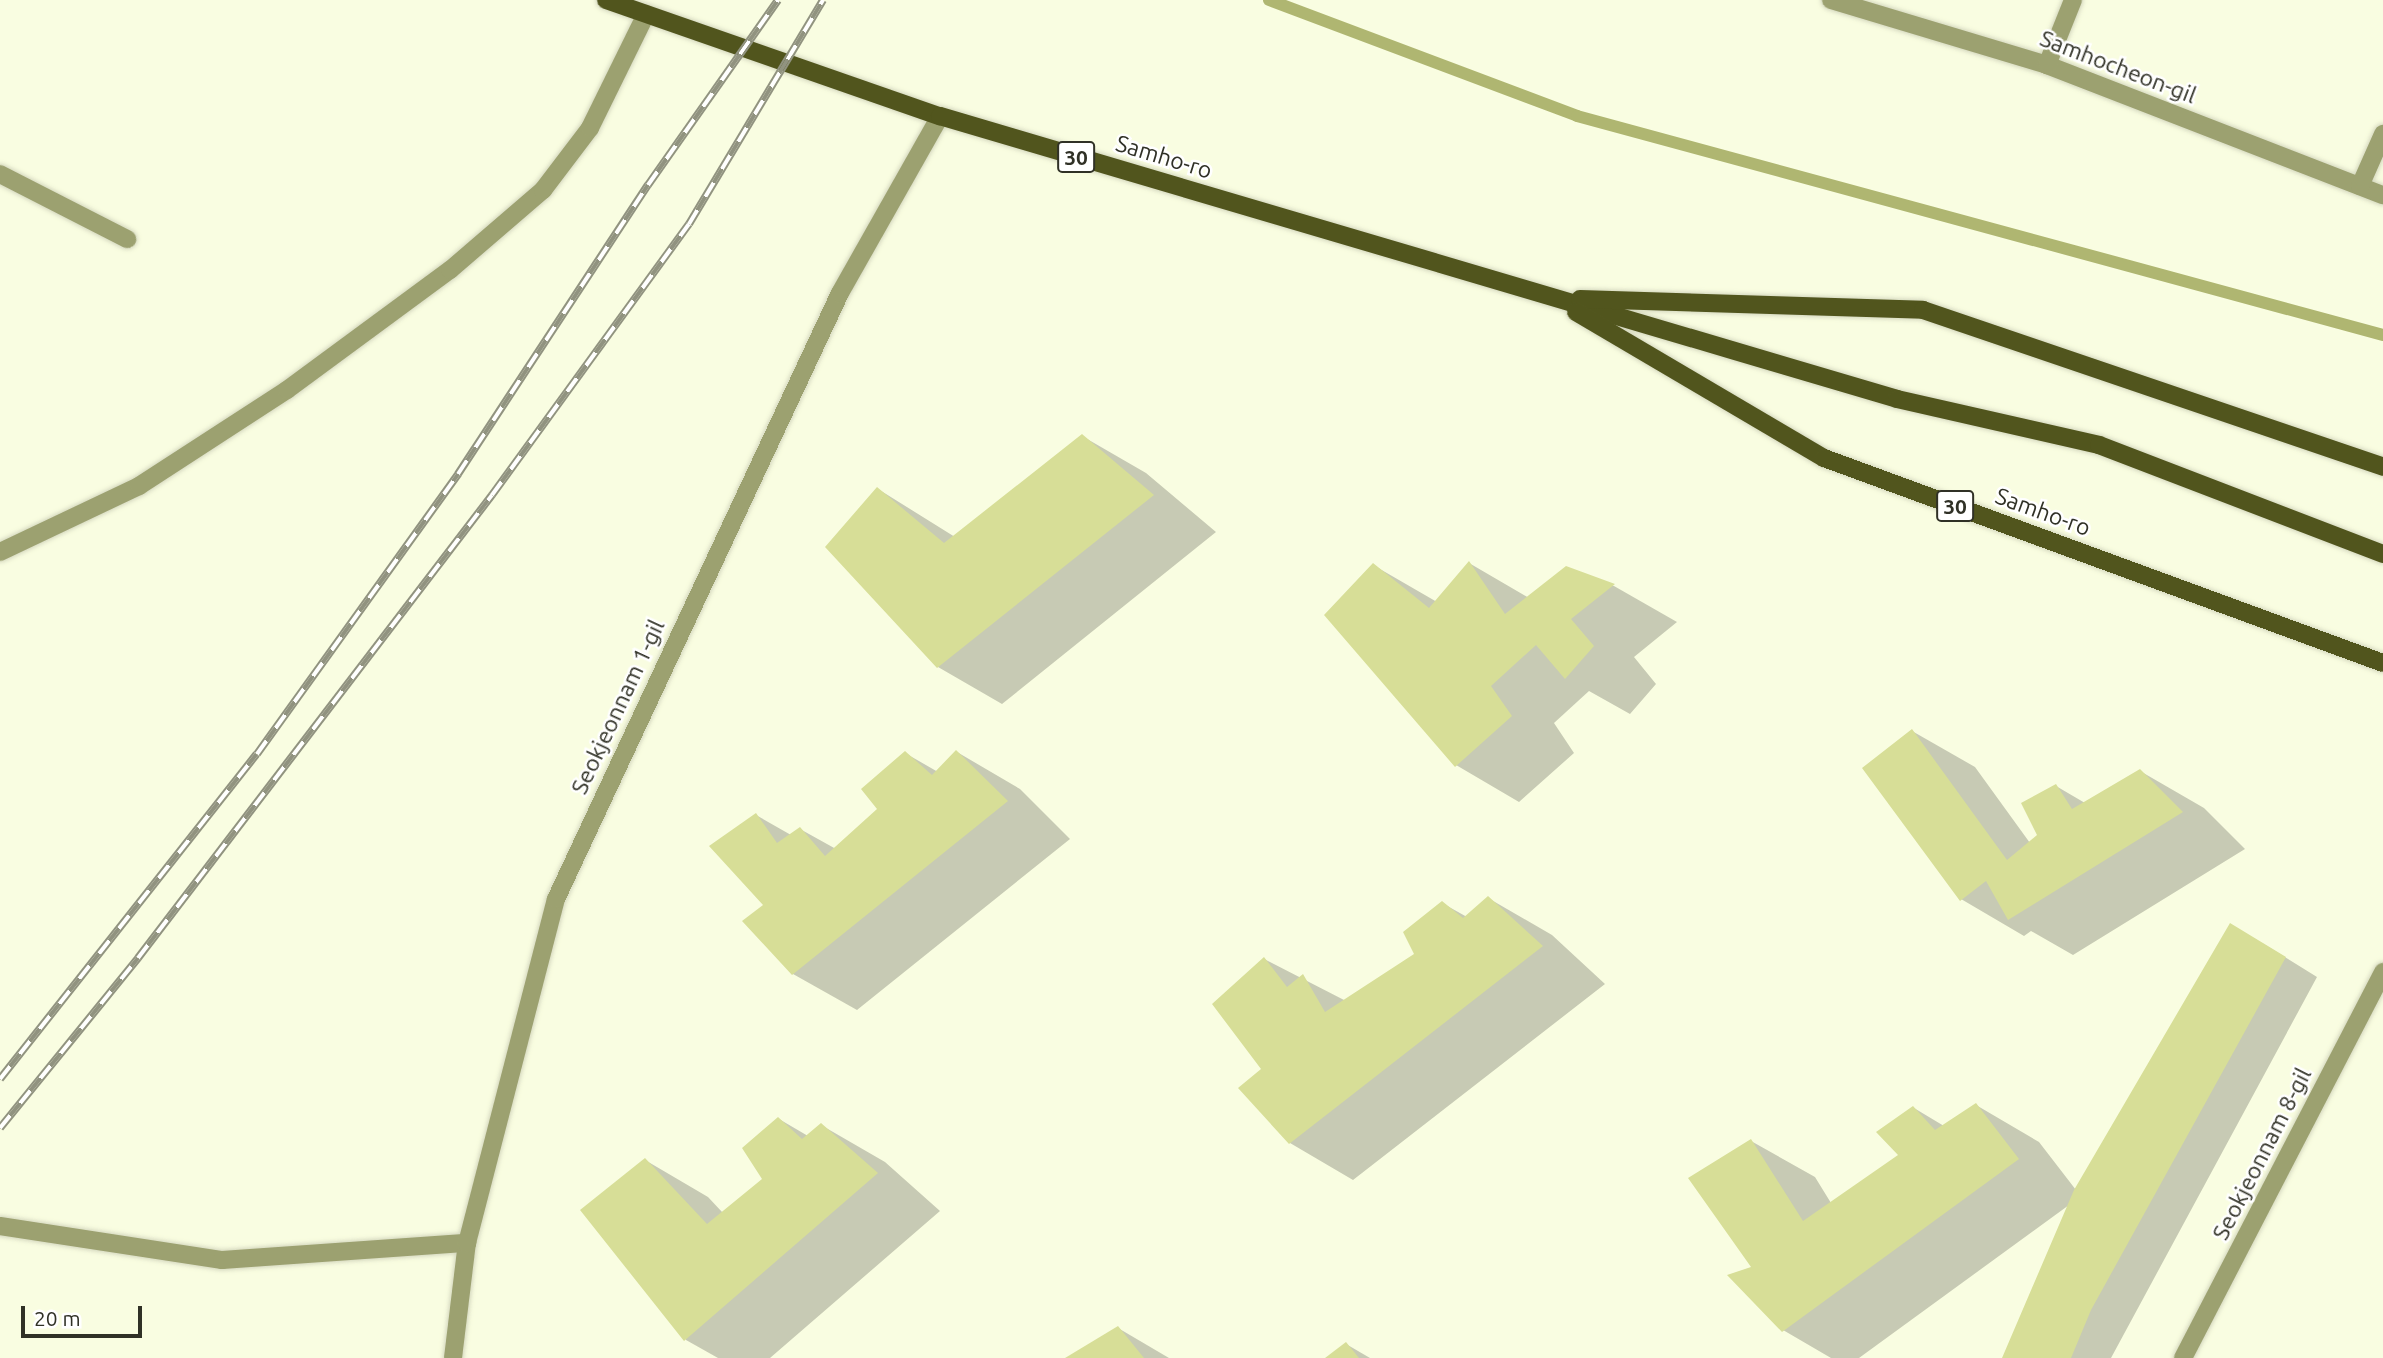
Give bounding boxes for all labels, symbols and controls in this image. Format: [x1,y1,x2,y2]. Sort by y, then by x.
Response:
street label: Samhocheon-gil [2036,25,2200,109]
street label: Samho-ro [1113,129,1215,185]
road number: 30 [1057,140,1095,174]
street label: Samho-ro [1992,482,2094,542]
road number: 30 [1936,489,1974,524]
street label: Seokjeonnam 1-gil [566,615,670,799]
street label: Seokjeonnam 8-gil [2207,1063,2317,1245]
scale bar [24,1292,145,1336]
text: 20 m [34,1306,81,1330]

